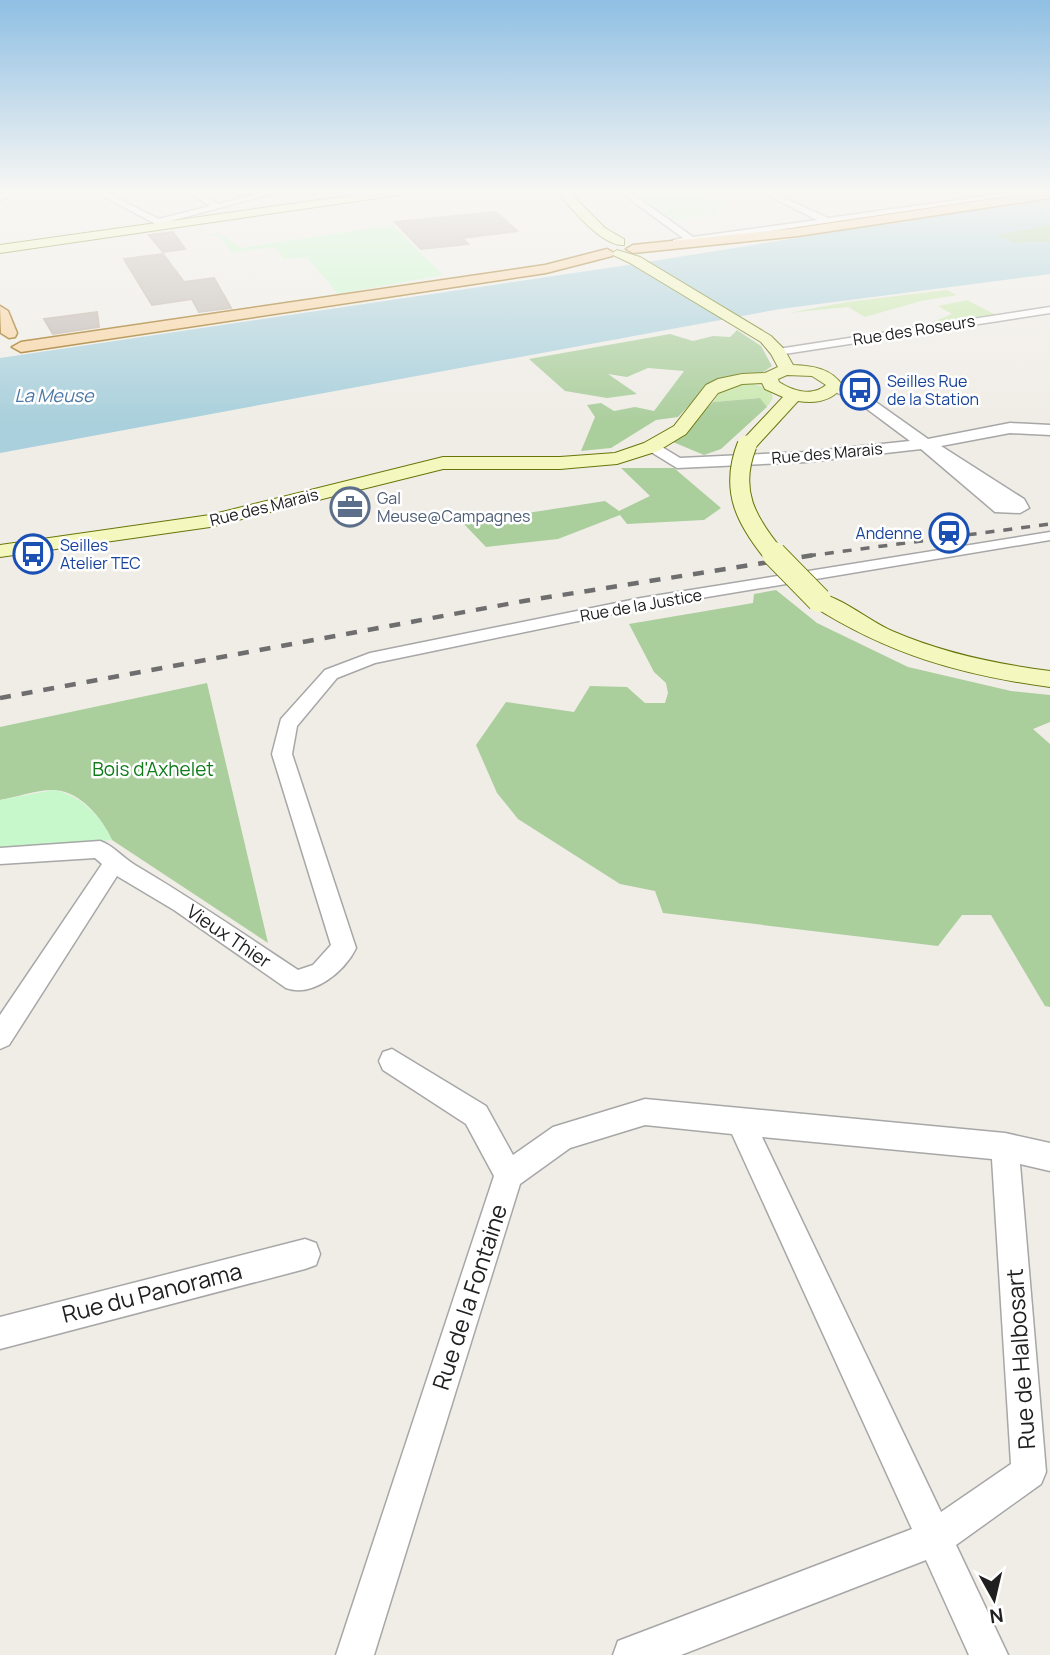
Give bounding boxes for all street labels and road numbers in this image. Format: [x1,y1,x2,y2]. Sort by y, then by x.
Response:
street label: Rue des Roseurs [851,310,977,350]
street label: Rue des Marais [771,437,883,469]
street label: Rue des Marais [207,483,321,531]
street label: Rue de la Justice [578,583,704,627]
street label: Vieux Thier [182,898,276,974]
street label: Rue de la Fontaine [424,1200,514,1394]
street label: Rue du Panorama [58,1254,245,1330]
street label: Rue de Halbosart [998,1268,1042,1451]

